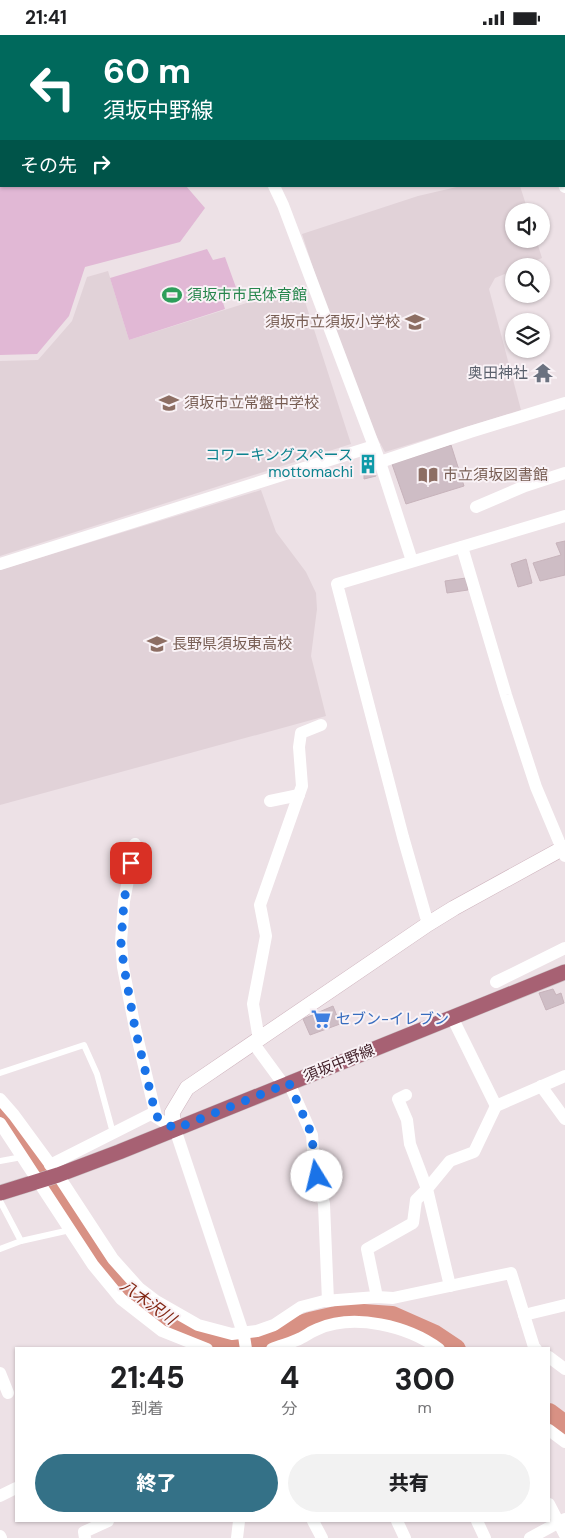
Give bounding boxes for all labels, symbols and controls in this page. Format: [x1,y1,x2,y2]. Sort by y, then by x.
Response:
text: 21:41 [25,5,67,30]
text: 60 m [103,48,191,94]
icon: left [20,55,85,120]
text: 須坂中野線 [103,96,213,125]
icon: right [87,150,115,178]
text: その先 [20,153,77,178]
map controls [505,203,550,358]
button: sound [505,203,550,248]
button: search [505,258,550,303]
sports icon: 須坂市市民体育館 [161,284,183,306]
place label: 須坂市市民体育館 [187,285,307,305]
school or university icon: 須坂市立須坂小学校 [404,311,426,333]
place label: 須坂市立須坂小学校 [265,312,400,332]
button: layers [505,313,550,358]
temple icon: 奥田神社 [532,362,554,384]
place label: 奥田神社 [468,363,528,383]
school or university icon: 須坂市立常盤中学校 [158,392,180,414]
place label: 須坂市立常盤中学校 [184,393,319,413]
place label: コワーキングスペース mottomachi [205,445,353,482]
building icon: コワーキングスペース mottomachi [357,453,379,475]
library icon: 市立須坂図書館 [417,464,439,486]
place label: 市立須坂図書館 [443,465,548,485]
school or university icon: 長野県須坂東高校 [146,633,168,655]
place label: 長野県須坂東高校 [172,634,292,654]
pin [110,842,152,884]
icon: arrive [117,849,145,877]
supermarket icon: セブン-イレブン [310,1008,332,1030]
place label: セブン-イレブン [336,1009,449,1029]
street label: 須坂中野線 [300,1040,378,1086]
position arrow [290,1149,342,1201]
water label: 八木沢川 [116,1275,182,1330]
text: 21:45 [110,1358,185,1397]
text: 4 [280,1358,299,1397]
text: 300 [394,1360,455,1399]
text: m [418,1397,432,1418]
text: 到着 [131,1398,163,1419]
text: 分 [282,1398,298,1419]
button: 終了 [35,1454,278,1512]
button: 共有 [288,1454,530,1512]

